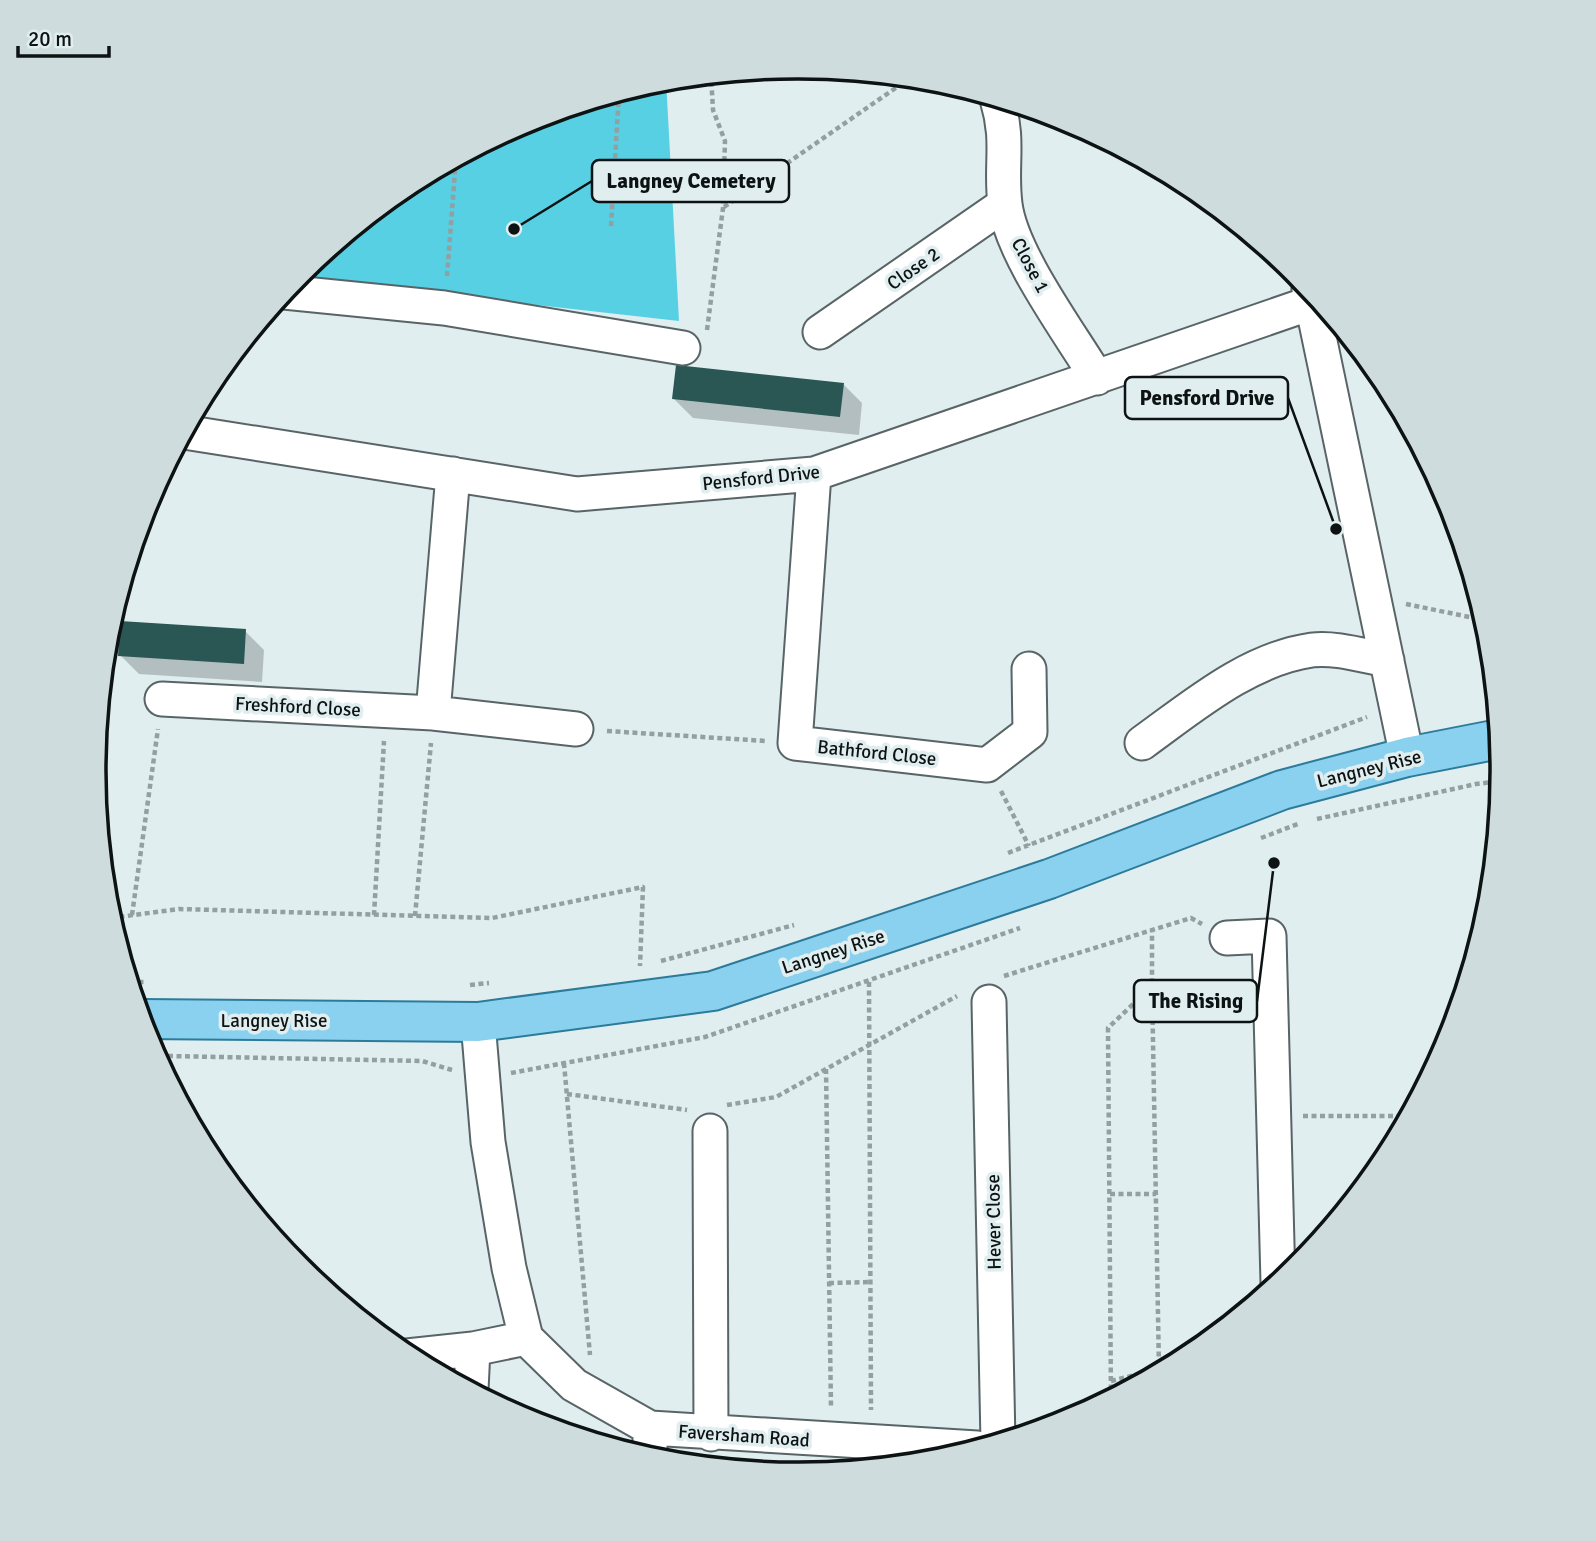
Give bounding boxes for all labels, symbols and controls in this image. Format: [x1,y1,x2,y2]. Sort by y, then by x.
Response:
scale bar [18,14,108,58]
text: 20 m [28,26,72,52]
callout: Langney Cemetery [592,160,789,202]
text: Langney Cemetery [606,168,776,194]
street label: Close 1 [1006,234,1055,297]
street label: Close 2 [883,242,945,296]
callout: Pensford Drive [1125,377,1288,419]
text: Pensford Drive [1140,385,1274,411]
street label: Pensford Drive [701,460,821,496]
street label: Freshford Close [234,692,361,722]
street label: Bathford Close [816,735,938,771]
street label: Langney Rise [1315,744,1424,794]
street label: Langney Rise [779,924,888,980]
callout: The Rising [1134,980,1257,1022]
text: The Rising [1149,988,1243,1014]
street label: Langney Rise [221,1009,327,1033]
street label: Hever Close [981,1174,1007,1270]
street label: Faversham Road [677,1419,810,1453]

